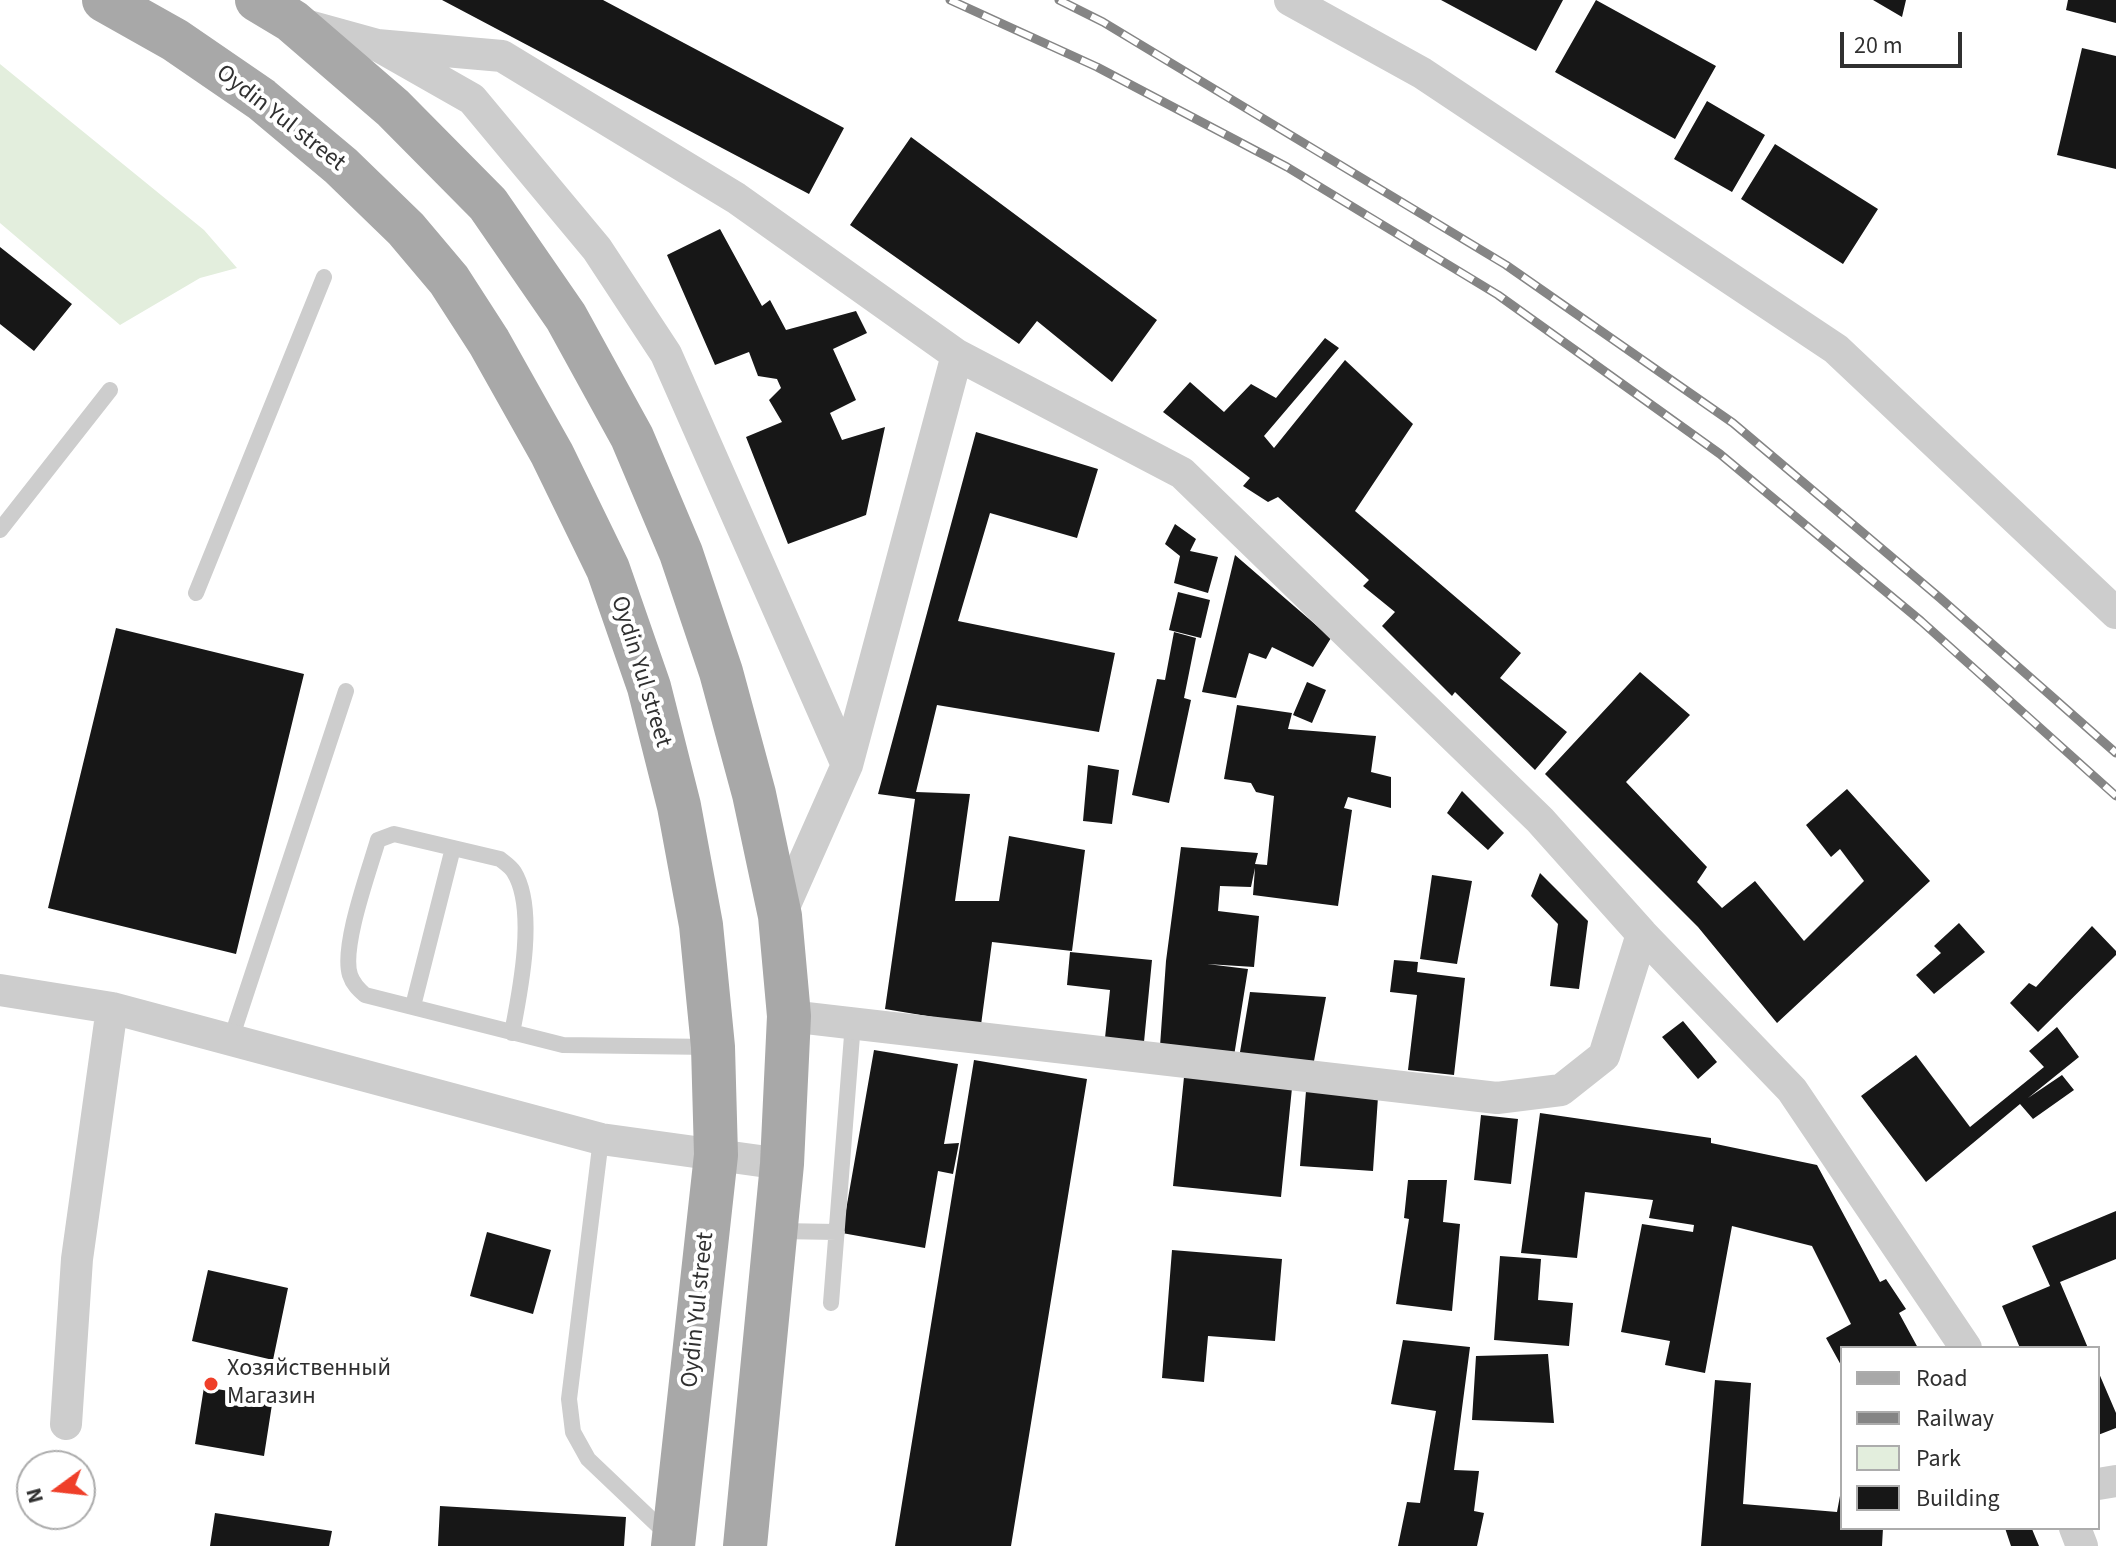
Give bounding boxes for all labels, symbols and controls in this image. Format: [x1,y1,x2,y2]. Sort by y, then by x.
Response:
scale bar [1844,16,1966,66]
text: 20 m [1854,28,1903,63]
street label: Oydin Yul street [210,60,350,178]
street label: Oydin Yul street [603,593,677,751]
street label: Oydin Yul street [677,1231,721,1389]
legend [1840,1346,2100,1530]
place label: Хозяйственный Магазин [227,1356,391,1412]
text: Road [1916,1361,1968,1396]
marker: Хозяйственный Магазин [202,1375,220,1393]
text: Railway [1916,1401,1994,1436]
text: Park [1916,1441,1961,1476]
north arrow [16,1450,96,1530]
text: Building [1916,1481,2000,1516]
text: N [17,1484,52,1507]

